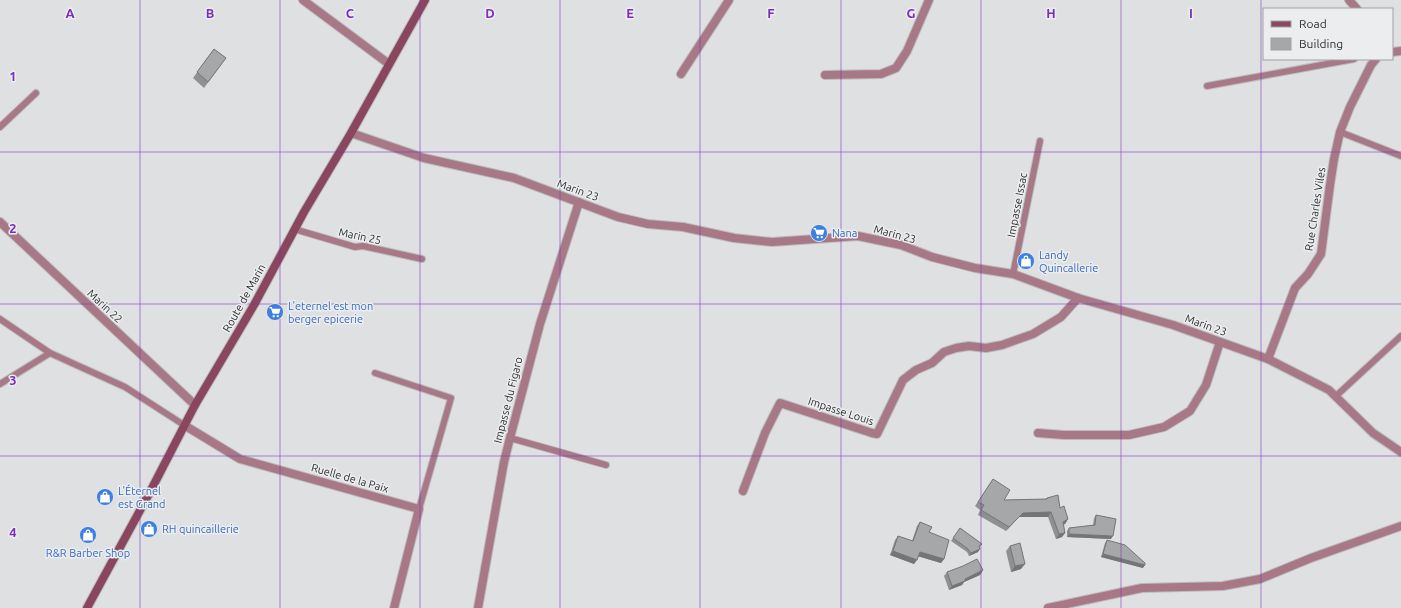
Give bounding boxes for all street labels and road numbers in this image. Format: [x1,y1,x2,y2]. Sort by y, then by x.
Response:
street label: Rue Charles Viles [1302,166,1328,252]
street label: Impasse Issac [1005,172,1029,238]
street label: Marin 23 [556,177,600,203]
street label: Marin 23 [873,223,917,245]
street label: Marin 25 [338,226,382,246]
street label: Route de Marin [220,262,268,334]
street label: Marin 22 [85,287,125,325]
street label: Marin 23 [1184,312,1228,338]
street label: Impasse du Figaro [491,355,525,445]
street label: Impasse Louis [807,395,876,427]
street label: Ruelle de la Paix [310,461,391,495]

